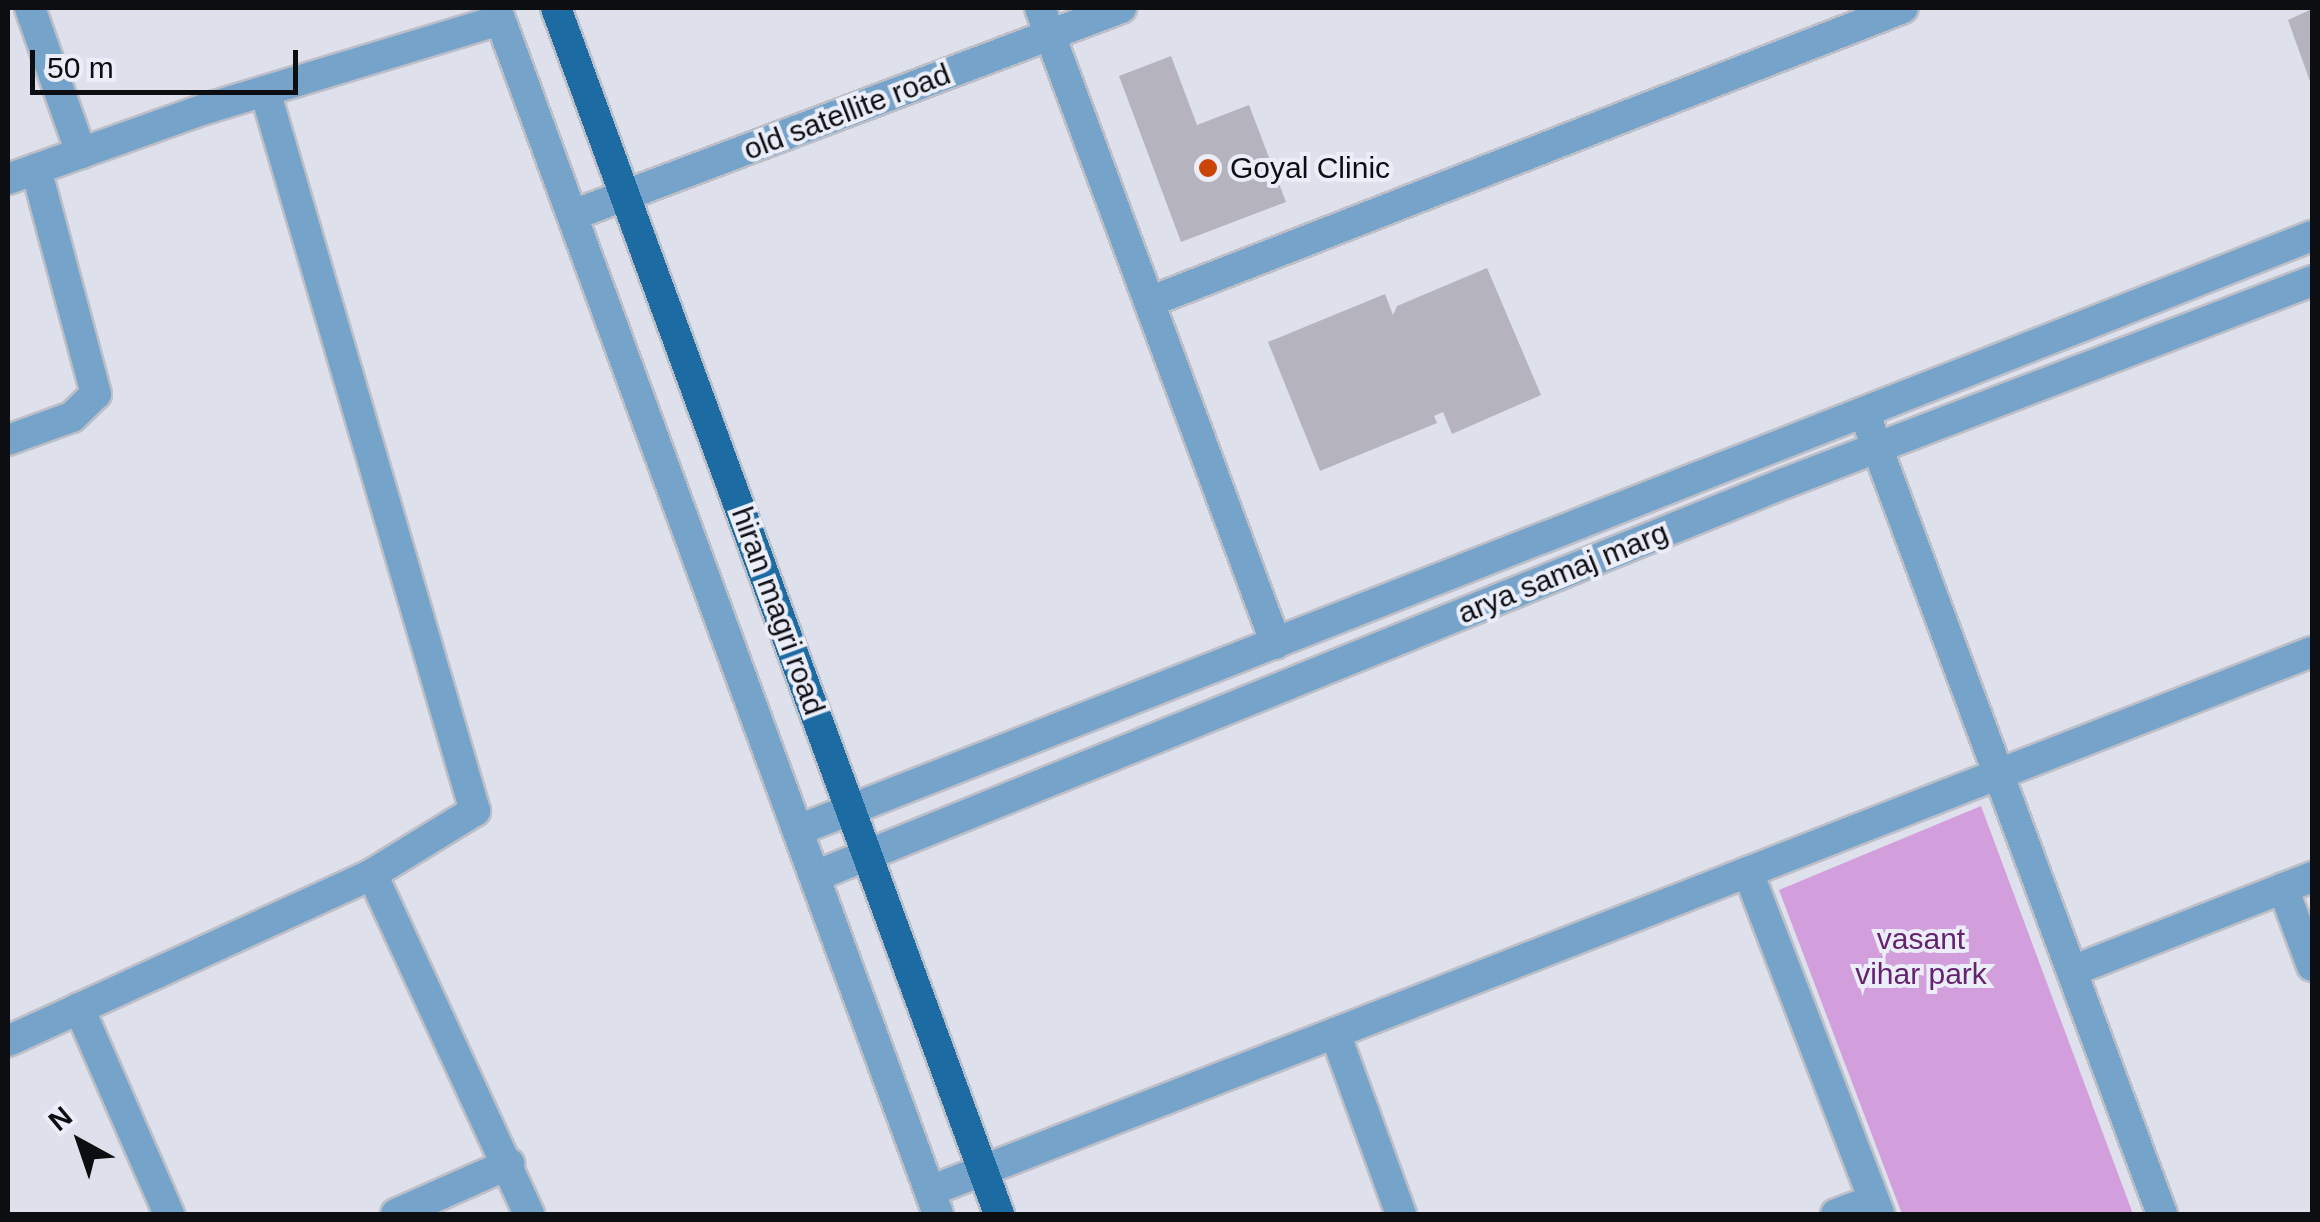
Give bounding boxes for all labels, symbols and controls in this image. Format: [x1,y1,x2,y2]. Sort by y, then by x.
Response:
scale bar [35,30,302,92]
text: 50 m [47,51,114,84]
street label: old satellite road [739,56,955,168]
place label: Goyal Clinic [1230,150,1390,186]
marker: Goyal Clinic [1195,155,1221,181]
street label: hiran magri road [724,502,832,720]
street label: arya samaj marg [1453,514,1673,632]
park label: vasant vihar park [1855,921,1987,992]
north arrow [30,1092,130,1192]
text: N [43,1100,78,1137]

